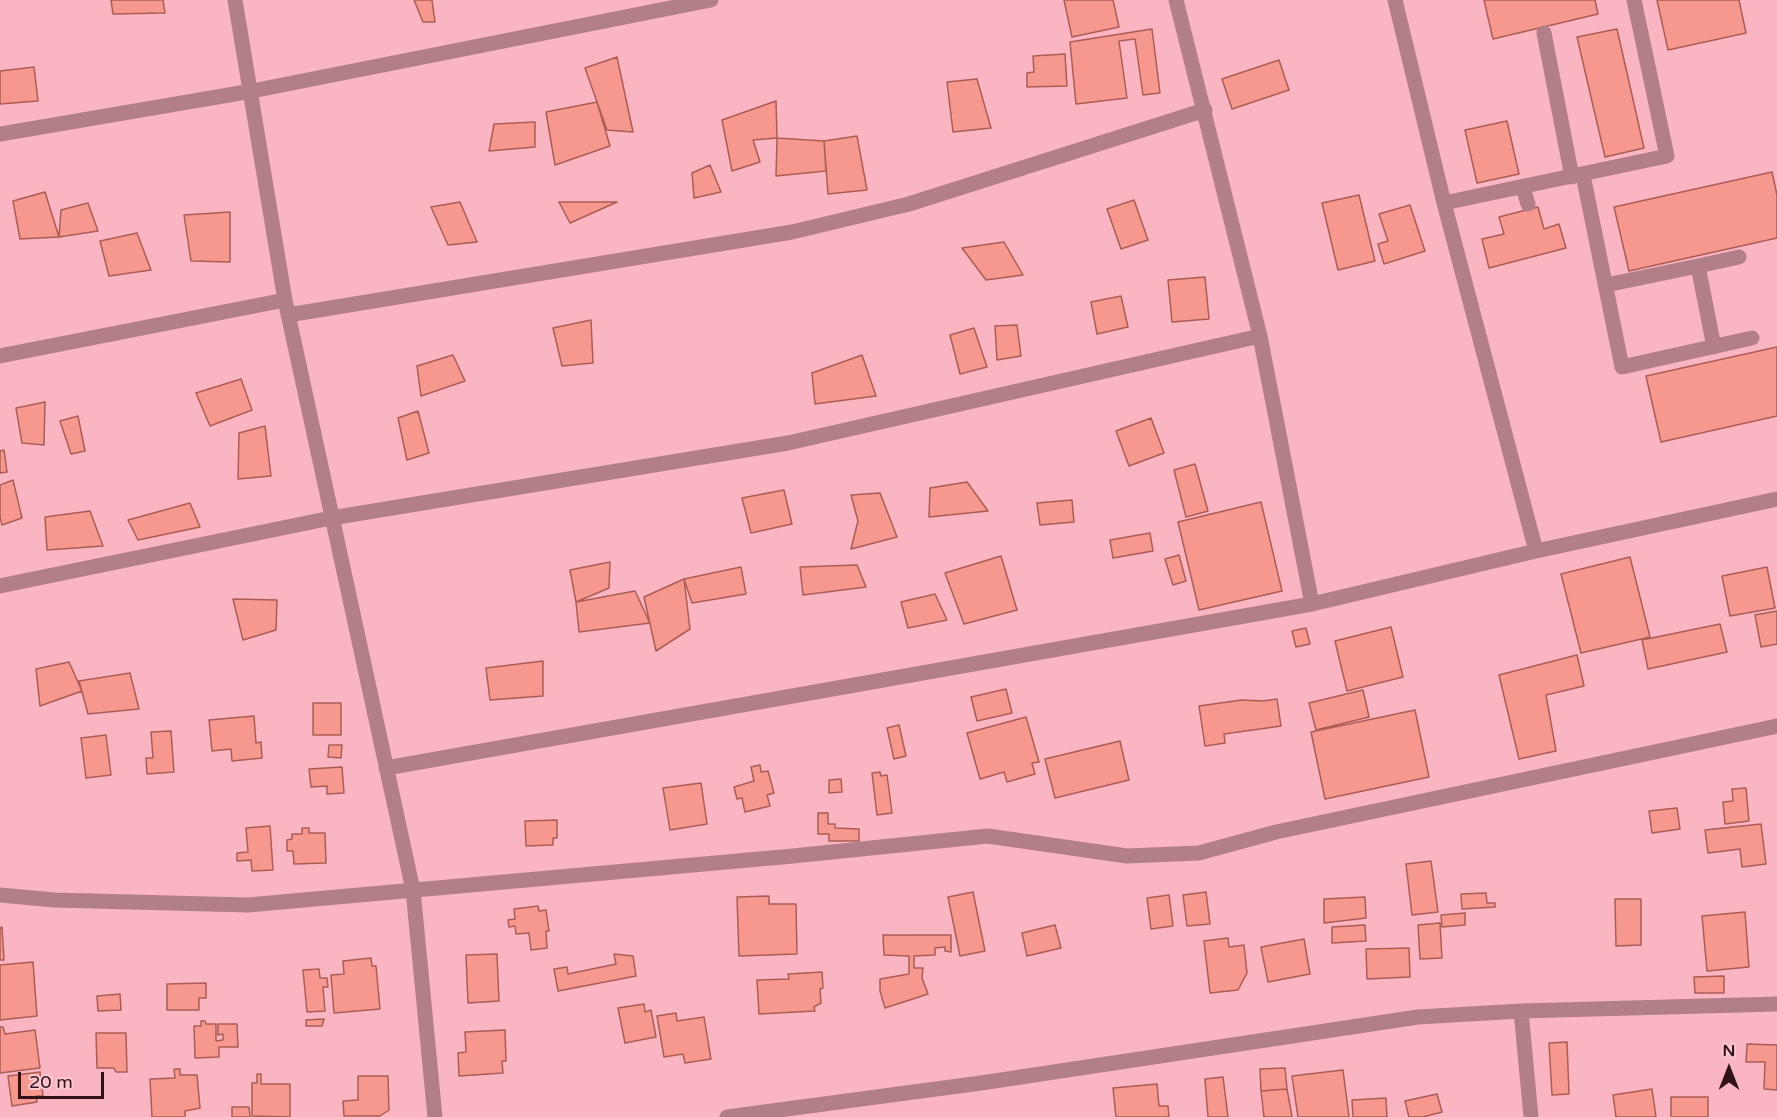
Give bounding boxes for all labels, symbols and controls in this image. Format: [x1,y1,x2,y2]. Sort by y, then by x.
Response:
north arrow [1699,1039,1759,1099]
text: N [1723,1041,1735,1061]
scale bar [21,1060,106,1098]
text: 20 m [29,1071,73,1093]

